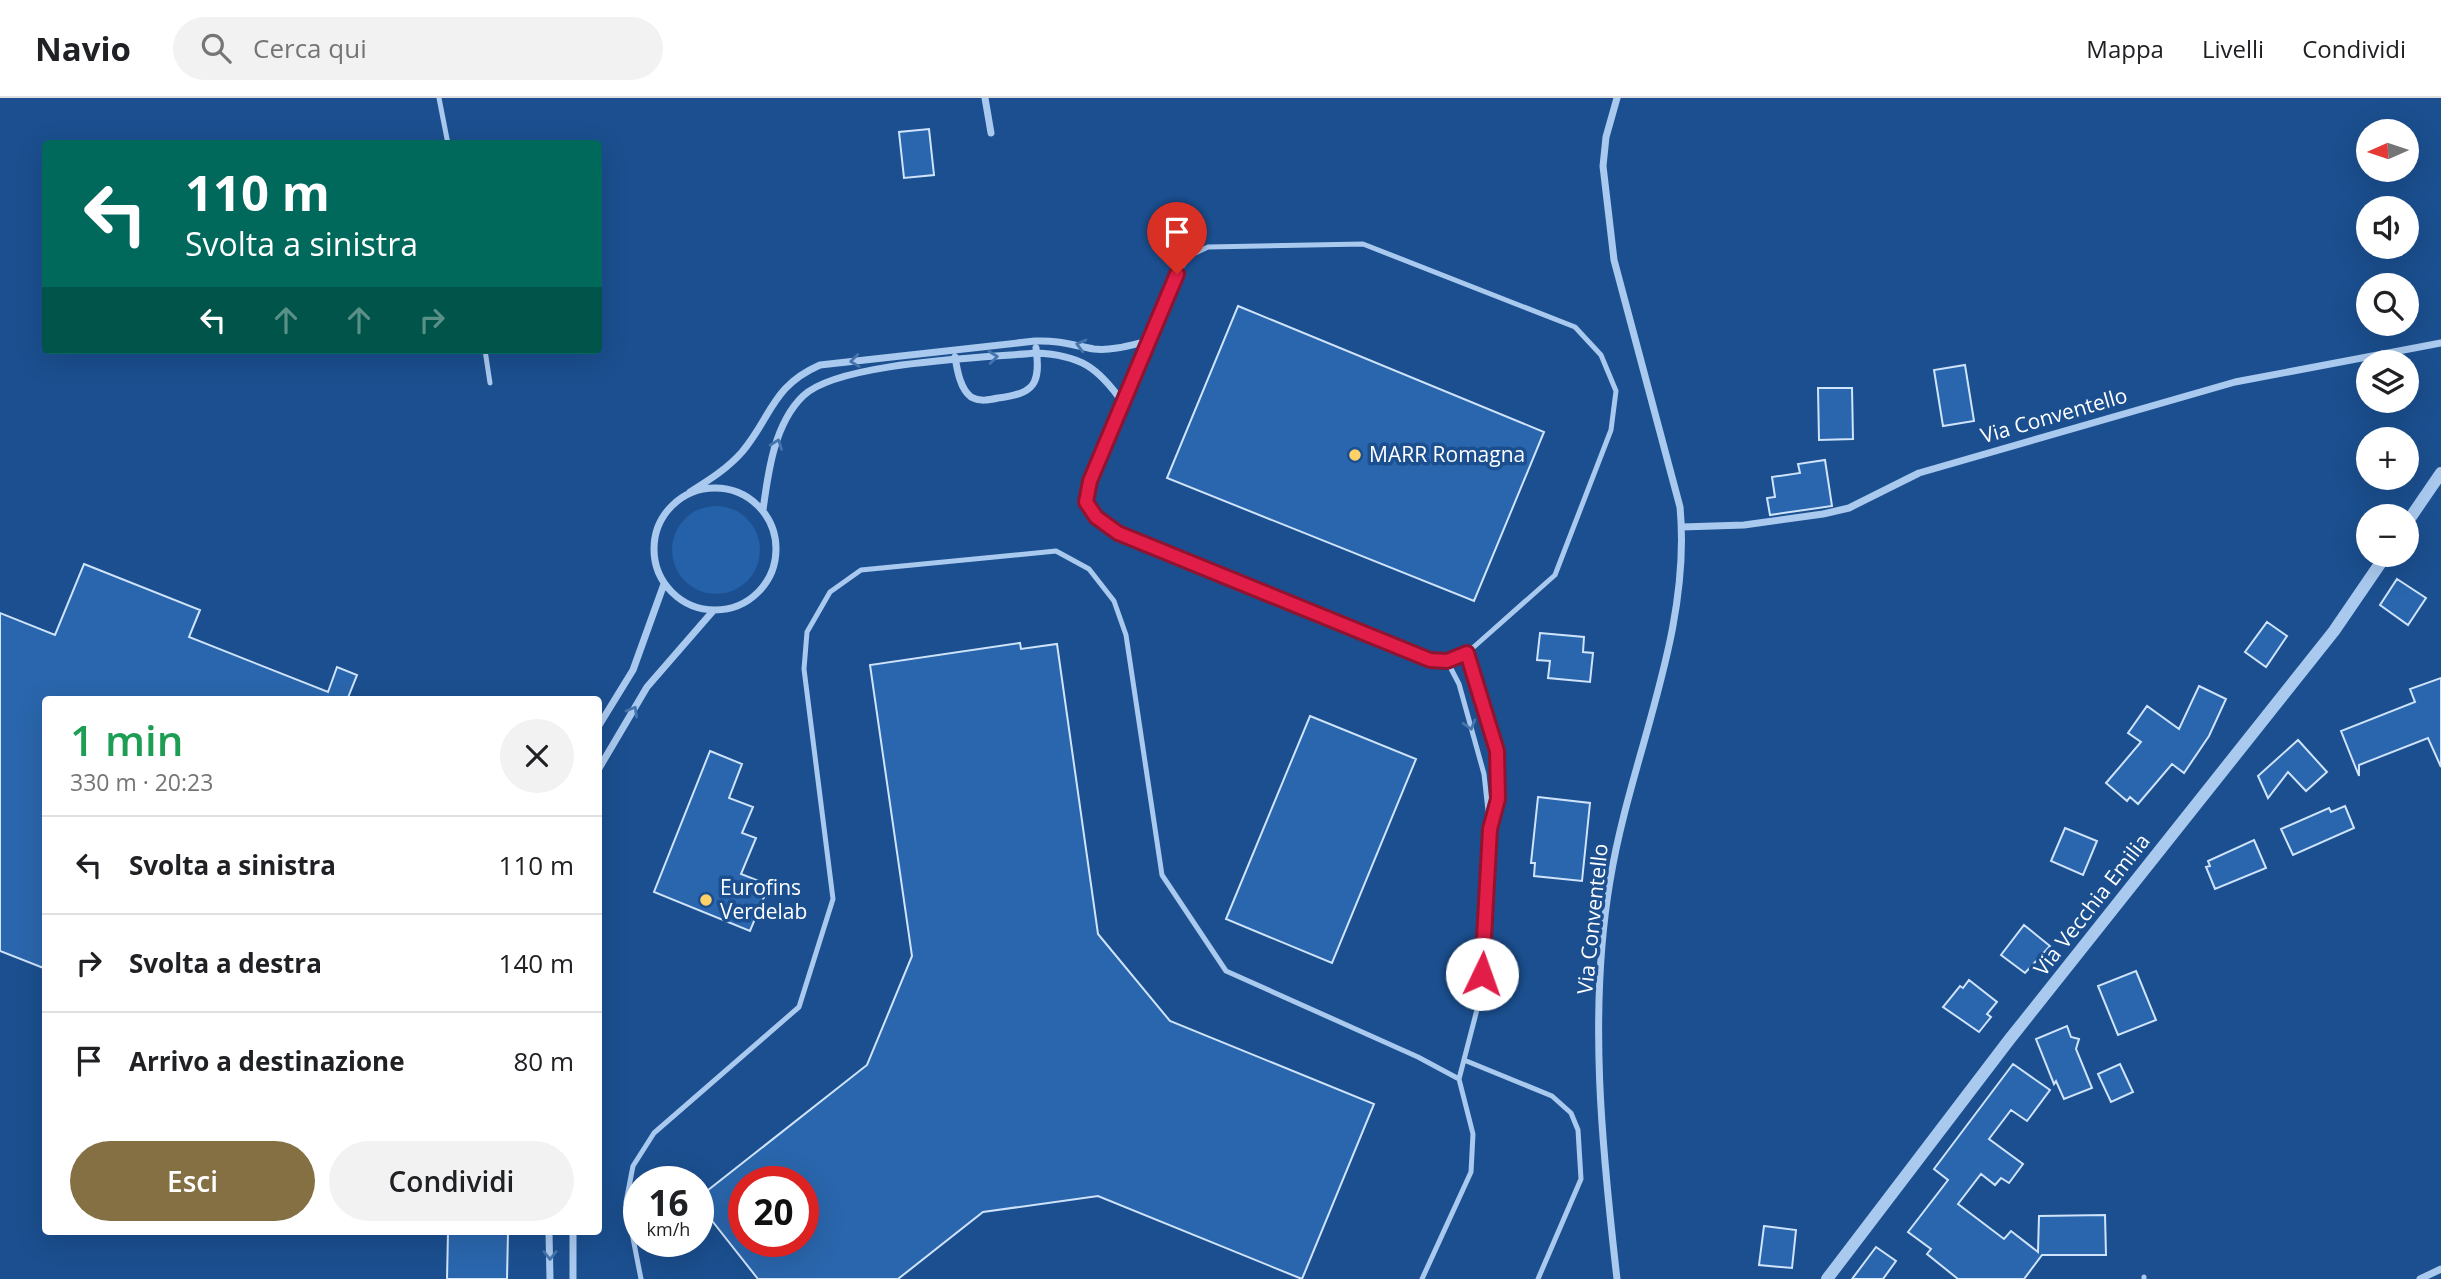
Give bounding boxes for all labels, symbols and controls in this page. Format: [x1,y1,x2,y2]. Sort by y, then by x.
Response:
search box [173,17,663,80]
text: Navio [35,26,131,71]
icon: search [197,29,235,67]
text: Cerca qui [253,30,367,66]
text: Mappa [2086,32,2164,65]
text: Livelli [2202,32,2264,65]
text: Condividi [2302,32,2406,65]
north arrow [2356,119,2418,182]
map controls [2356,119,2419,567]
text: 110 m [185,159,330,225]
icon: left [70,168,161,259]
button: sound [2356,196,2419,259]
pin [1147,202,1207,274]
icon: arrive [1158,213,1196,251]
text: Svolta a sinistra [185,222,418,265]
button: search [2356,273,2419,336]
icon: left [194,301,232,339]
icon: ahead [267,301,305,339]
icon: ahead [340,301,378,339]
icon: right [413,301,451,339]
one-way arrow [1075,339,1087,353]
one-way arrow [988,350,999,365]
button: layers [2356,350,2419,413]
one-way arrow [850,353,861,368]
street label: Via Conventello [1977,381,2130,449]
button: + [2356,427,2419,490]
one-way arrow [769,438,783,451]
place label: MARR Romagna [1369,440,1525,468]
marker: MARR Romagna [1347,447,1363,463]
button: − [2356,504,2419,567]
one-way arrow [625,705,638,718]
text: 1 min [70,711,183,768]
button: close [500,719,574,793]
one-way arrow [1462,719,1476,731]
text: 330 m · 20:23 [70,766,213,798]
street label: Via Vecchia Emilia [2027,827,2156,981]
street label: Via Conventello [1570,842,1614,996]
icon: left [70,846,108,884]
text: Svolta a sinistra [129,847,336,883]
text: 110 m [499,847,574,883]
place label: Eurofins Verdelab [720,873,807,925]
marker: Eurofins Verdelab [698,892,714,908]
position arrow [1445,937,1519,1011]
icon: right [70,944,108,982]
text: Svolta a destra [129,945,322,981]
text: 140 m [499,945,574,981]
icon: arrive [70,1042,108,1080]
text: Arrivo a destinazione [129,1043,405,1079]
text: 80 m [513,1043,574,1079]
button: Esci [70,1141,315,1221]
button: Condividi [329,1141,574,1221]
speed limit sign: 20 [728,1166,819,1257]
text: 16 [648,1179,689,1226]
text: km/h [647,1217,690,1241]
one-way arrow [542,1251,558,1261]

